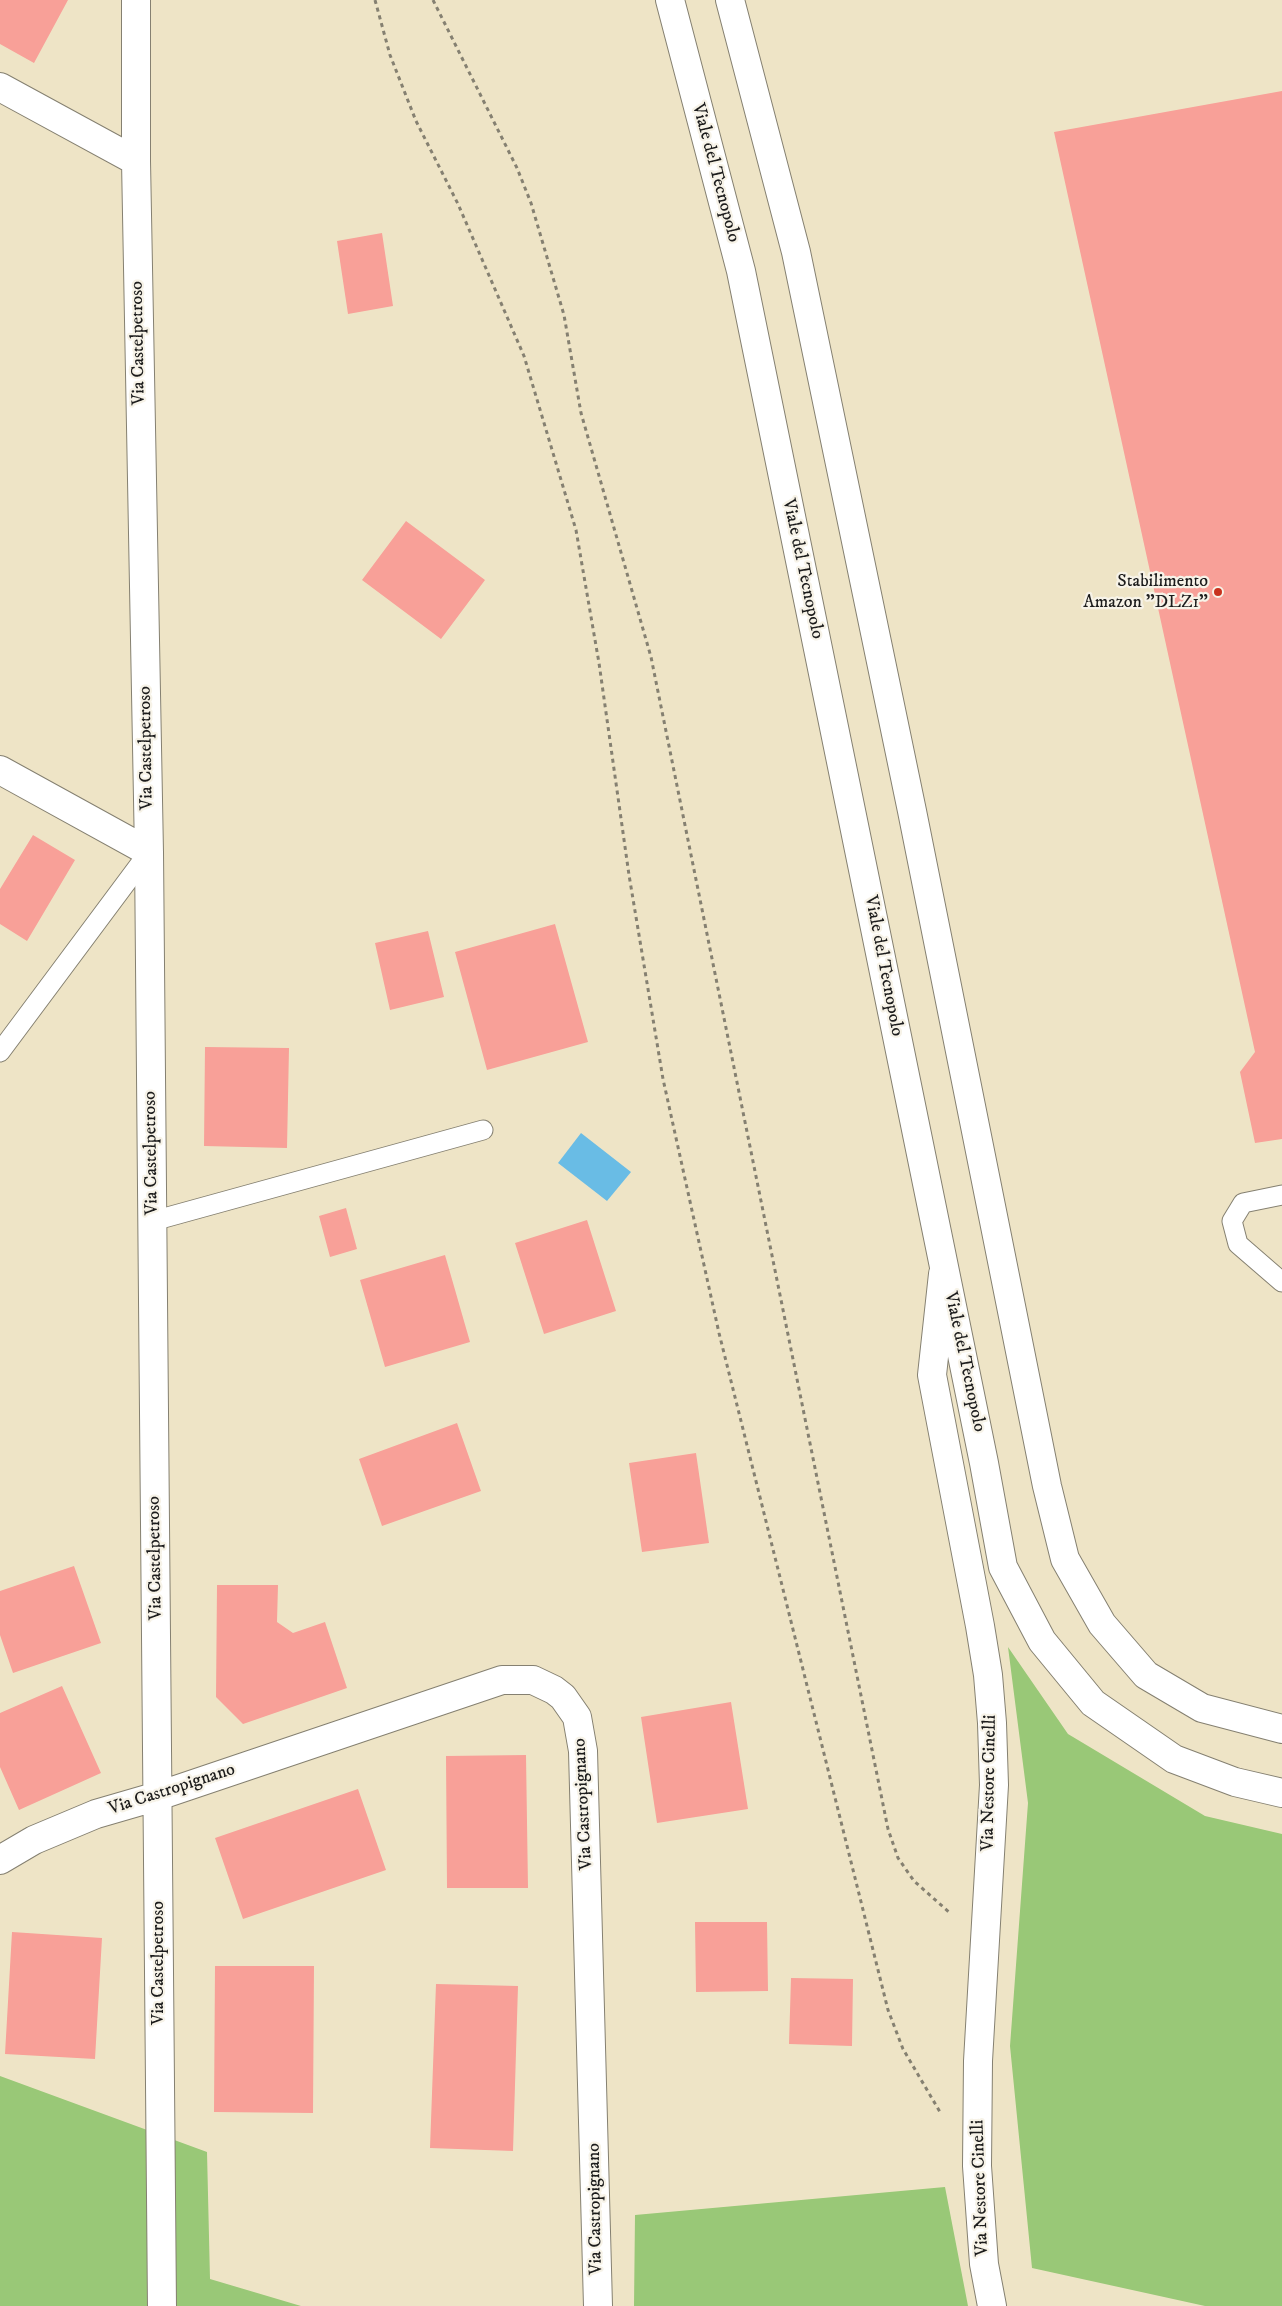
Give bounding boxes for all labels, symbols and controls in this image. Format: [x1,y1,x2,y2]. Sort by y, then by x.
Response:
street label: Viale del Tecnopolo [686,101,744,245]
street label: Via Castelpetroso [127,281,151,405]
street label: Viale del Tecnopolo [777,497,827,641]
place label: Stabilimento Amazon "DLZ1" [1083,571,1208,614]
marker: Stabilimento Amazon "DLZ1" [1212,586,1224,598]
street label: Via Castelpetroso [135,686,159,810]
street label: Viale del Tecnopolo [859,894,907,1038]
street label: Via Castelpetroso [140,1091,164,1215]
street label: Viale del Tecnopolo [939,1290,989,1434]
street label: Via Castelpetroso [144,1496,168,1620]
street label: Via Nestore Cinelli [978,1715,1002,1851]
street label: Via Castropignano [570,1738,598,1870]
street label: Via Castropignano [106,1759,238,1821]
street label: Via Castelpetroso [148,1901,170,2025]
street label: Via Nestore Cinelli [968,2119,994,2257]
street label: Via Castropignano [584,2143,608,2275]

